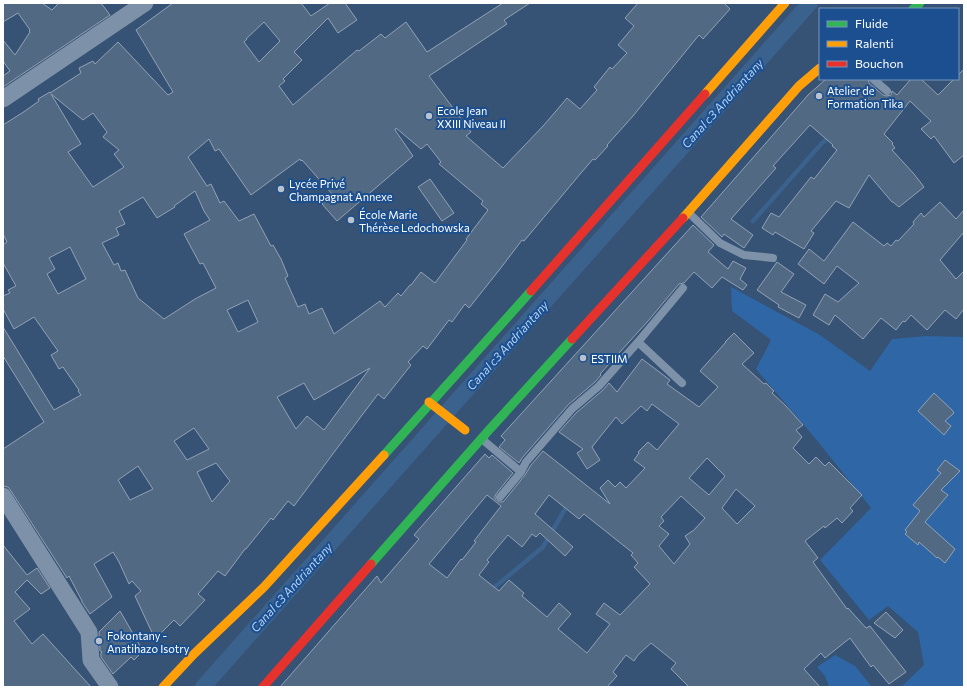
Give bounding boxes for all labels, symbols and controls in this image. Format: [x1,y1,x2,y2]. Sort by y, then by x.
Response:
legend [819,8,959,80]
text: Fluide [855,16,888,30]
text: Ralenti [855,36,894,50]
water label: Canal c3 Andriantany [678,55,766,151]
text: Bouchon [855,56,903,70]
place label: Atelier de Formation Tika [827,84,903,110]
marker: Atelier de Formation Tika [814,91,824,101]
place label: Ecole Jean XXIII Niveau II [437,104,506,130]
marker: Ecole Jean XXIII Niveau II [424,111,434,121]
place label: Lycée Privé Champagnat Annexe [289,177,393,203]
marker: Lycée Privé Champagnat Annexe [276,184,286,194]
place label: École Marie Thérèse Ledochowska [359,207,470,234]
marker: École Marie Thérèse Ledochowska [346,215,356,225]
water label: Canal c3 Andriantany [463,297,551,393]
place label: ESTIIM [591,352,628,365]
marker: ESTIIM [578,353,588,363]
water label: Canal c3 Andriantany [247,539,335,635]
place label: Fokontany - Anatihazo Isotry [107,629,190,655]
marker: Fokontany - Anatihazo Isotry [94,636,104,646]

